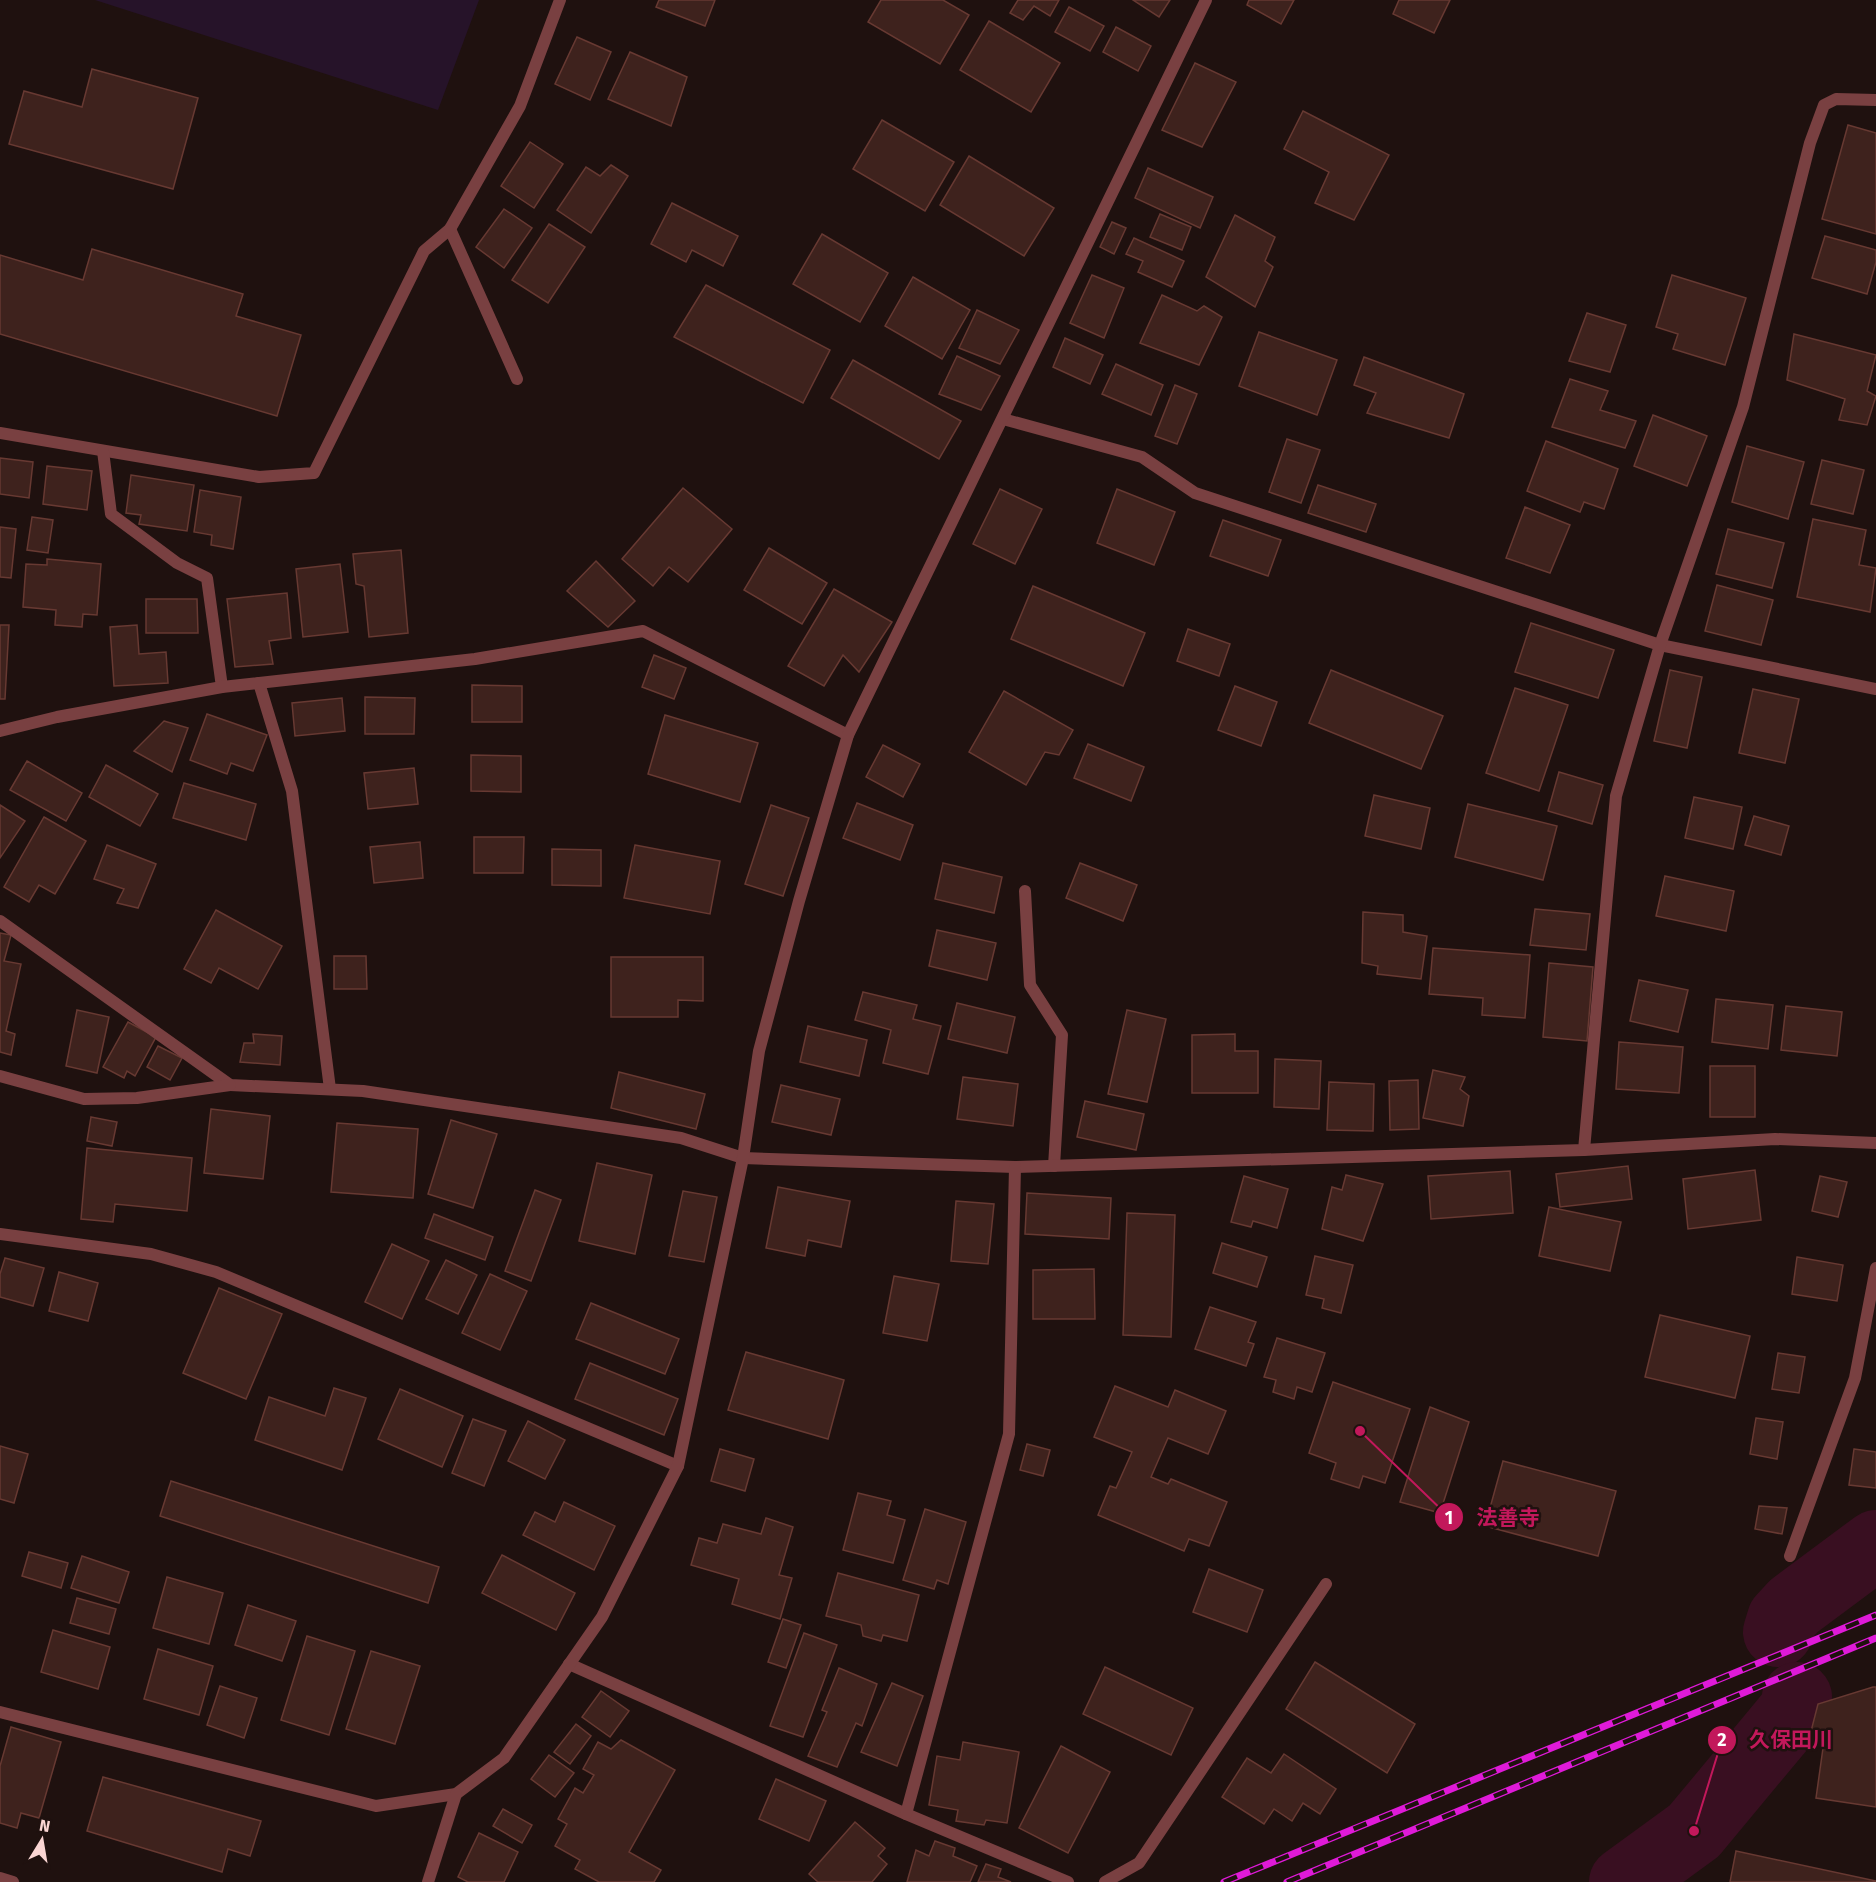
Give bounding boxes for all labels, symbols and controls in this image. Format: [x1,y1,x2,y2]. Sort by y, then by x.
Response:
callout: 法善寺 [1434,1498,1551,1537]
text: 法善寺 [1477,1505,1540,1531]
text: 1 [1445,1507,1453,1529]
callout: 久保田川 [1707,1721,1845,1760]
text: 久保田川 [1749,1727,1833,1753]
text: 2 [1717,1729,1727,1751]
north arrow [12,1810,72,1870]
text: N [38,1815,52,1836]

